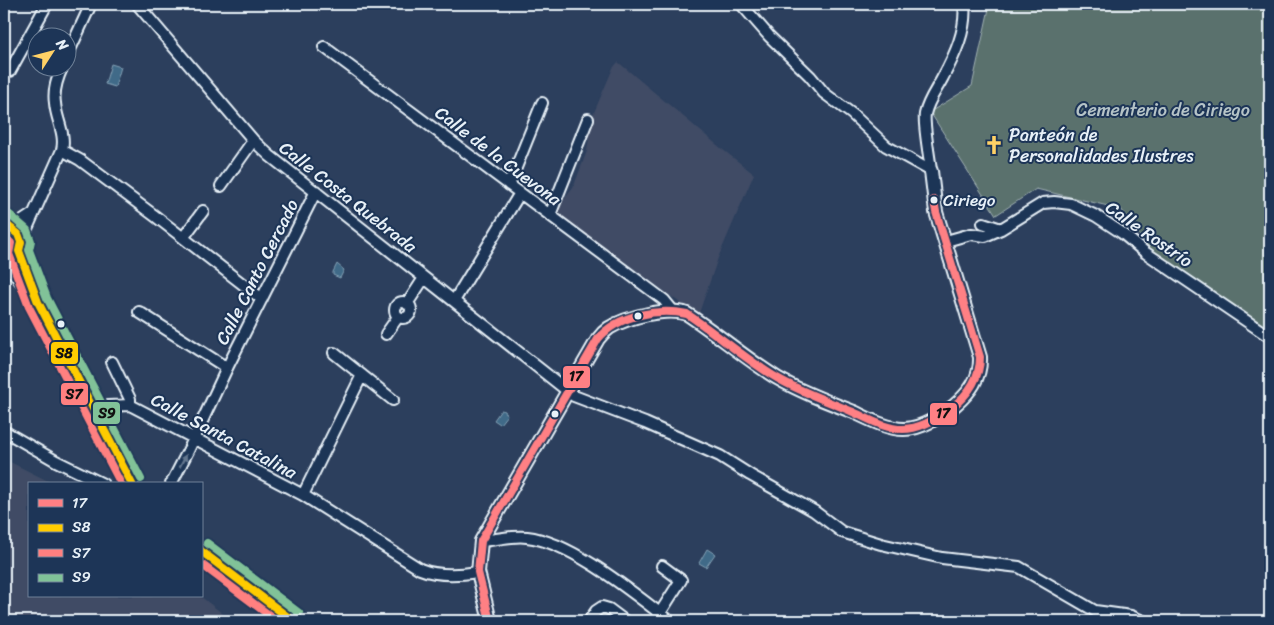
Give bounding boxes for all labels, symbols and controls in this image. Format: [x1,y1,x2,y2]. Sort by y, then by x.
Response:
north arrow [28,28,78,78]
text: N [49,33,75,56]
park label: Cementerio de Ciriego [1076,94,1250,126]
street label: Calle de la Cuevona [428,97,569,215]
place label: Panteón de Personalidades Ilustres [1009,119,1194,172]
street label: Calle Costa Quebrada [272,133,425,262]
church icon: Panteón de Personalidades Ilustres [983,134,1005,156]
place label: Ciriego [943,185,996,215]
street label: Calle Rostrío [1098,192,1200,276]
street label: Calle Canto Cercado [206,193,308,351]
marker: Ciriego [929,195,939,205]
unlabelled marker [633,311,643,321]
unlabelled marker [56,319,66,329]
line badge: S8 [50,341,79,365]
text: S8 [54,341,73,366]
text: 17 [569,364,584,389]
line badge: 17 [562,365,591,389]
line badge: S7 [60,382,89,406]
text: S7 [65,382,83,407]
street label: Calle Santa Catalina [145,384,304,489]
line badge: S9 [92,401,121,425]
text: S9 [97,401,116,426]
text: 17 [936,401,951,426]
line badge: 17 [929,402,958,426]
unlabelled marker [550,409,560,419]
one-way arrow [179,454,187,468]
legend [28,482,202,598]
text: 17 [72,490,88,516]
text: S8 [72,514,90,540]
text: S7 [72,540,91,566]
text: S9 [72,564,91,590]

